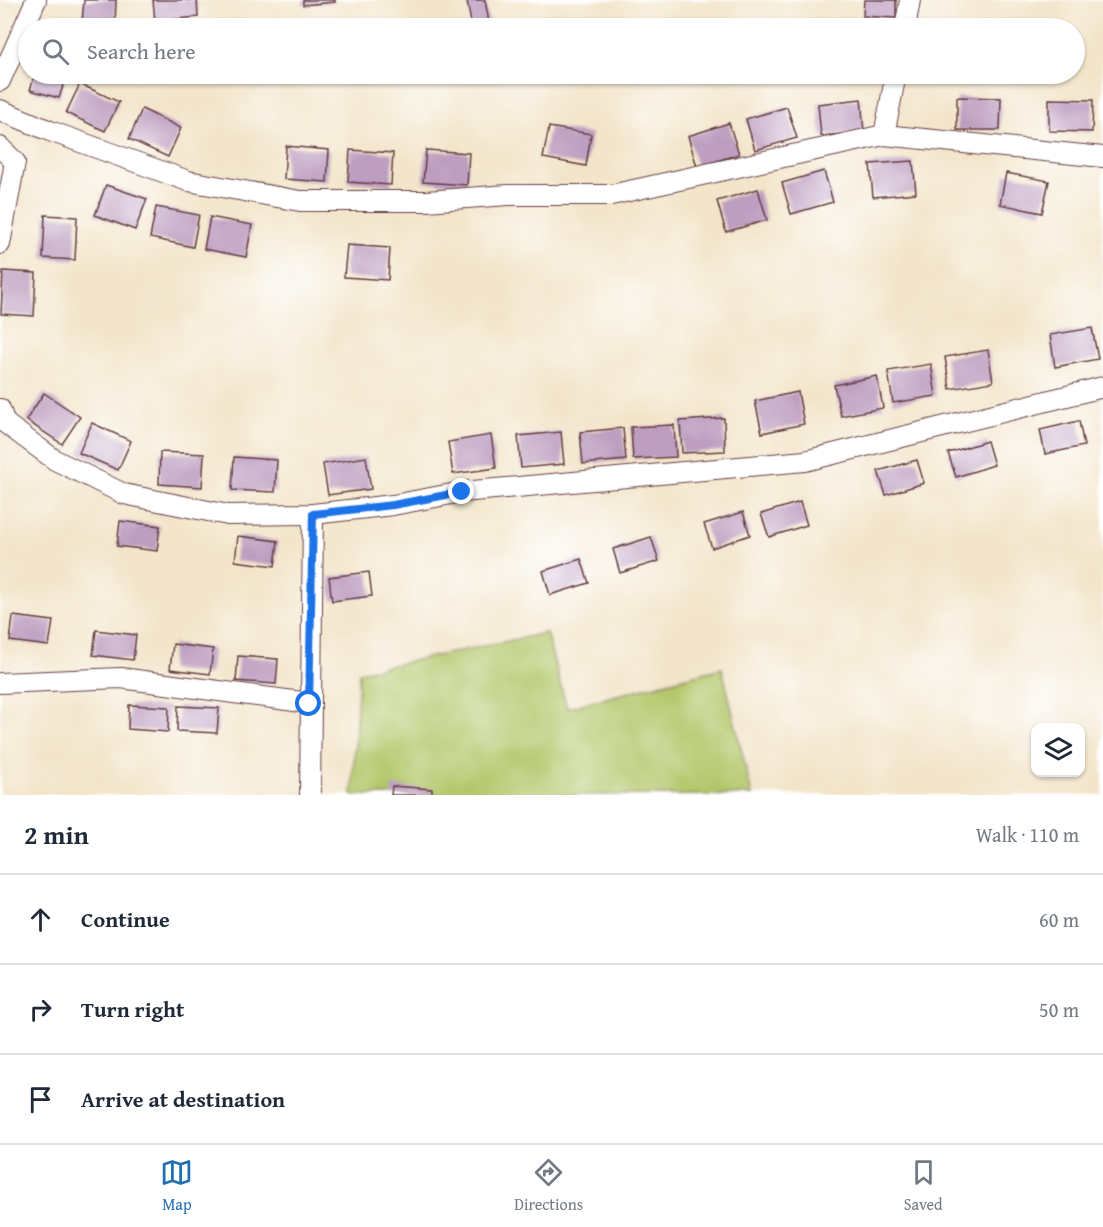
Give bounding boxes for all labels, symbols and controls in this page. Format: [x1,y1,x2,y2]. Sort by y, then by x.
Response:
search box [18,18,1085,84]
icon: search [39,35,72,68]
text: Search here [87,35,196,67]
route end [448,478,474,504]
route start [295,690,321,716]
map controls [1031,723,1085,777]
button: layers [1031,723,1085,777]
text: 2 min [24,815,89,854]
text: Walk · 110 m [976,820,1079,849]
icon: ahead [24,903,57,936]
text: Continue [81,903,170,935]
text: 60 m [1039,905,1079,934]
icon: right [24,993,57,1026]
text: Turn right [81,993,184,1025]
text: 50 m [1039,995,1079,1024]
icon: arrive [24,1083,57,1116]
text: Arrive at destination [81,1083,285,1115]
tab: Map [160,1156,193,1216]
tab: Directions [514,1156,583,1216]
tab: Saved [904,1156,943,1216]

